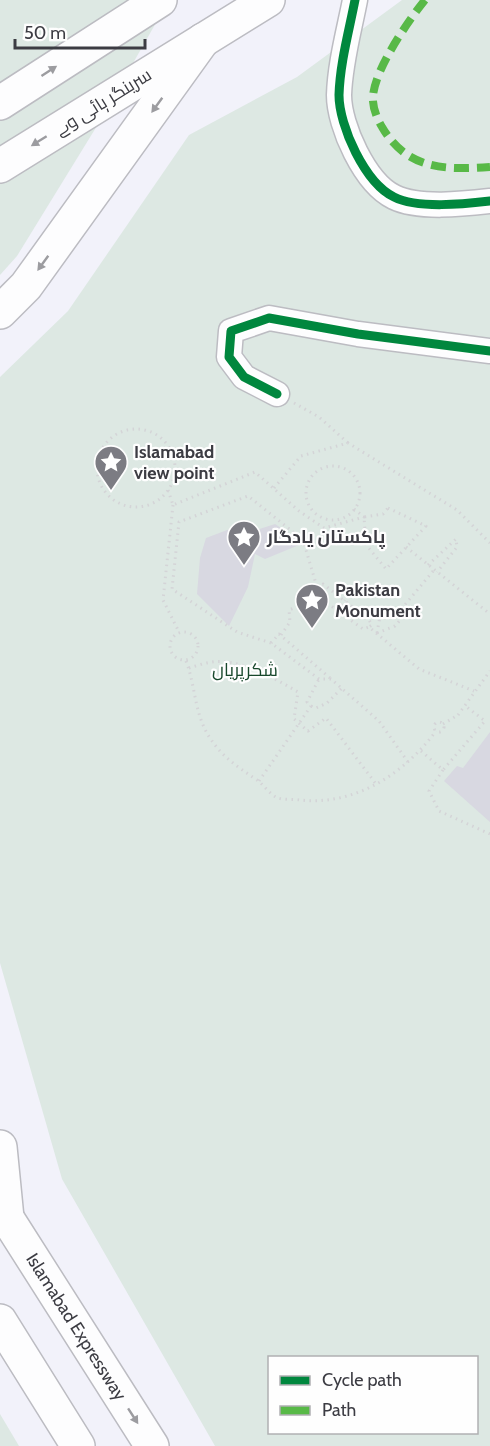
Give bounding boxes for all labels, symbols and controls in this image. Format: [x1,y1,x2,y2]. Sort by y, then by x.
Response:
scale bar [15,12,146,50]
text: 50 m [24,22,66,44]
street label: سرینگر ہائی وے [51,64,156,141]
one-way arrow [41,66,57,77]
one-way arrow [151,97,163,112]
one-way arrow [31,136,48,147]
one-way arrow [37,255,49,270]
place label: Islamabad view point [134,441,215,484]
place icon: Islamabad view point [93,444,129,491]
place icon: پاکستان یادگار [226,519,262,566]
place label: پاکستان یادگار [266,526,386,549]
place label: Pakistan Monument [335,579,421,622]
place icon: Pakistan Monument [294,582,330,629]
park label: شکرپریاں [212,659,278,682]
street label: Islamabad Expressway [21,1249,131,1405]
legend [268,1356,478,1434]
text: Cycle path [322,1369,402,1391]
text: Path [322,1399,356,1421]
one-way arrow [127,1408,138,1424]

